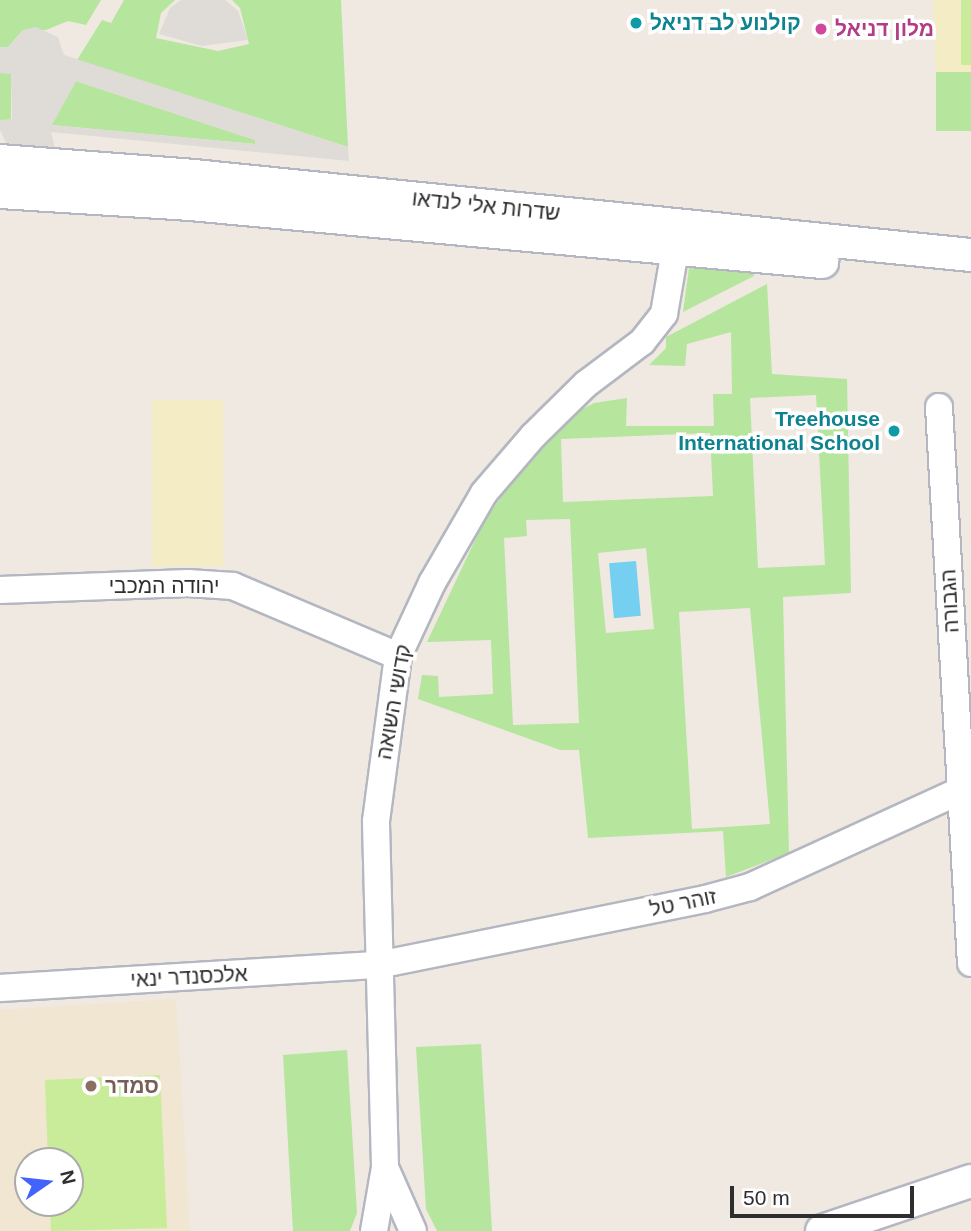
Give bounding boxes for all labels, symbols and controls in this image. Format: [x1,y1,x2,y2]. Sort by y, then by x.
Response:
place label: קולנוע לב דניאל [650,10,801,36]
marker: קולנוע לב דניאל [628,15,644,31]
place label: מלון דניאל [835,16,934,42]
marker: מלון דניאל [813,21,829,37]
street label: שדרות אלי לנדאו [411,186,561,226]
place label: Treehouse International School [678,406,880,456]
marker: Treehouse International School [886,423,902,439]
street label: הגבורה [936,568,964,634]
street label: יהודה המכבי [109,573,219,599]
street label: קדושי השואה [371,642,417,762]
street label: זוהר טל [647,884,719,922]
street label: אלכסנדר ינאי [130,961,248,993]
place label: סמדר [105,1073,159,1099]
marker: סמדר [83,1078,99,1094]
north arrow [14,1147,84,1217]
text: N [56,1168,80,1186]
scale bar [733,1172,917,1216]
text: 50 m [743,1186,790,1209]

